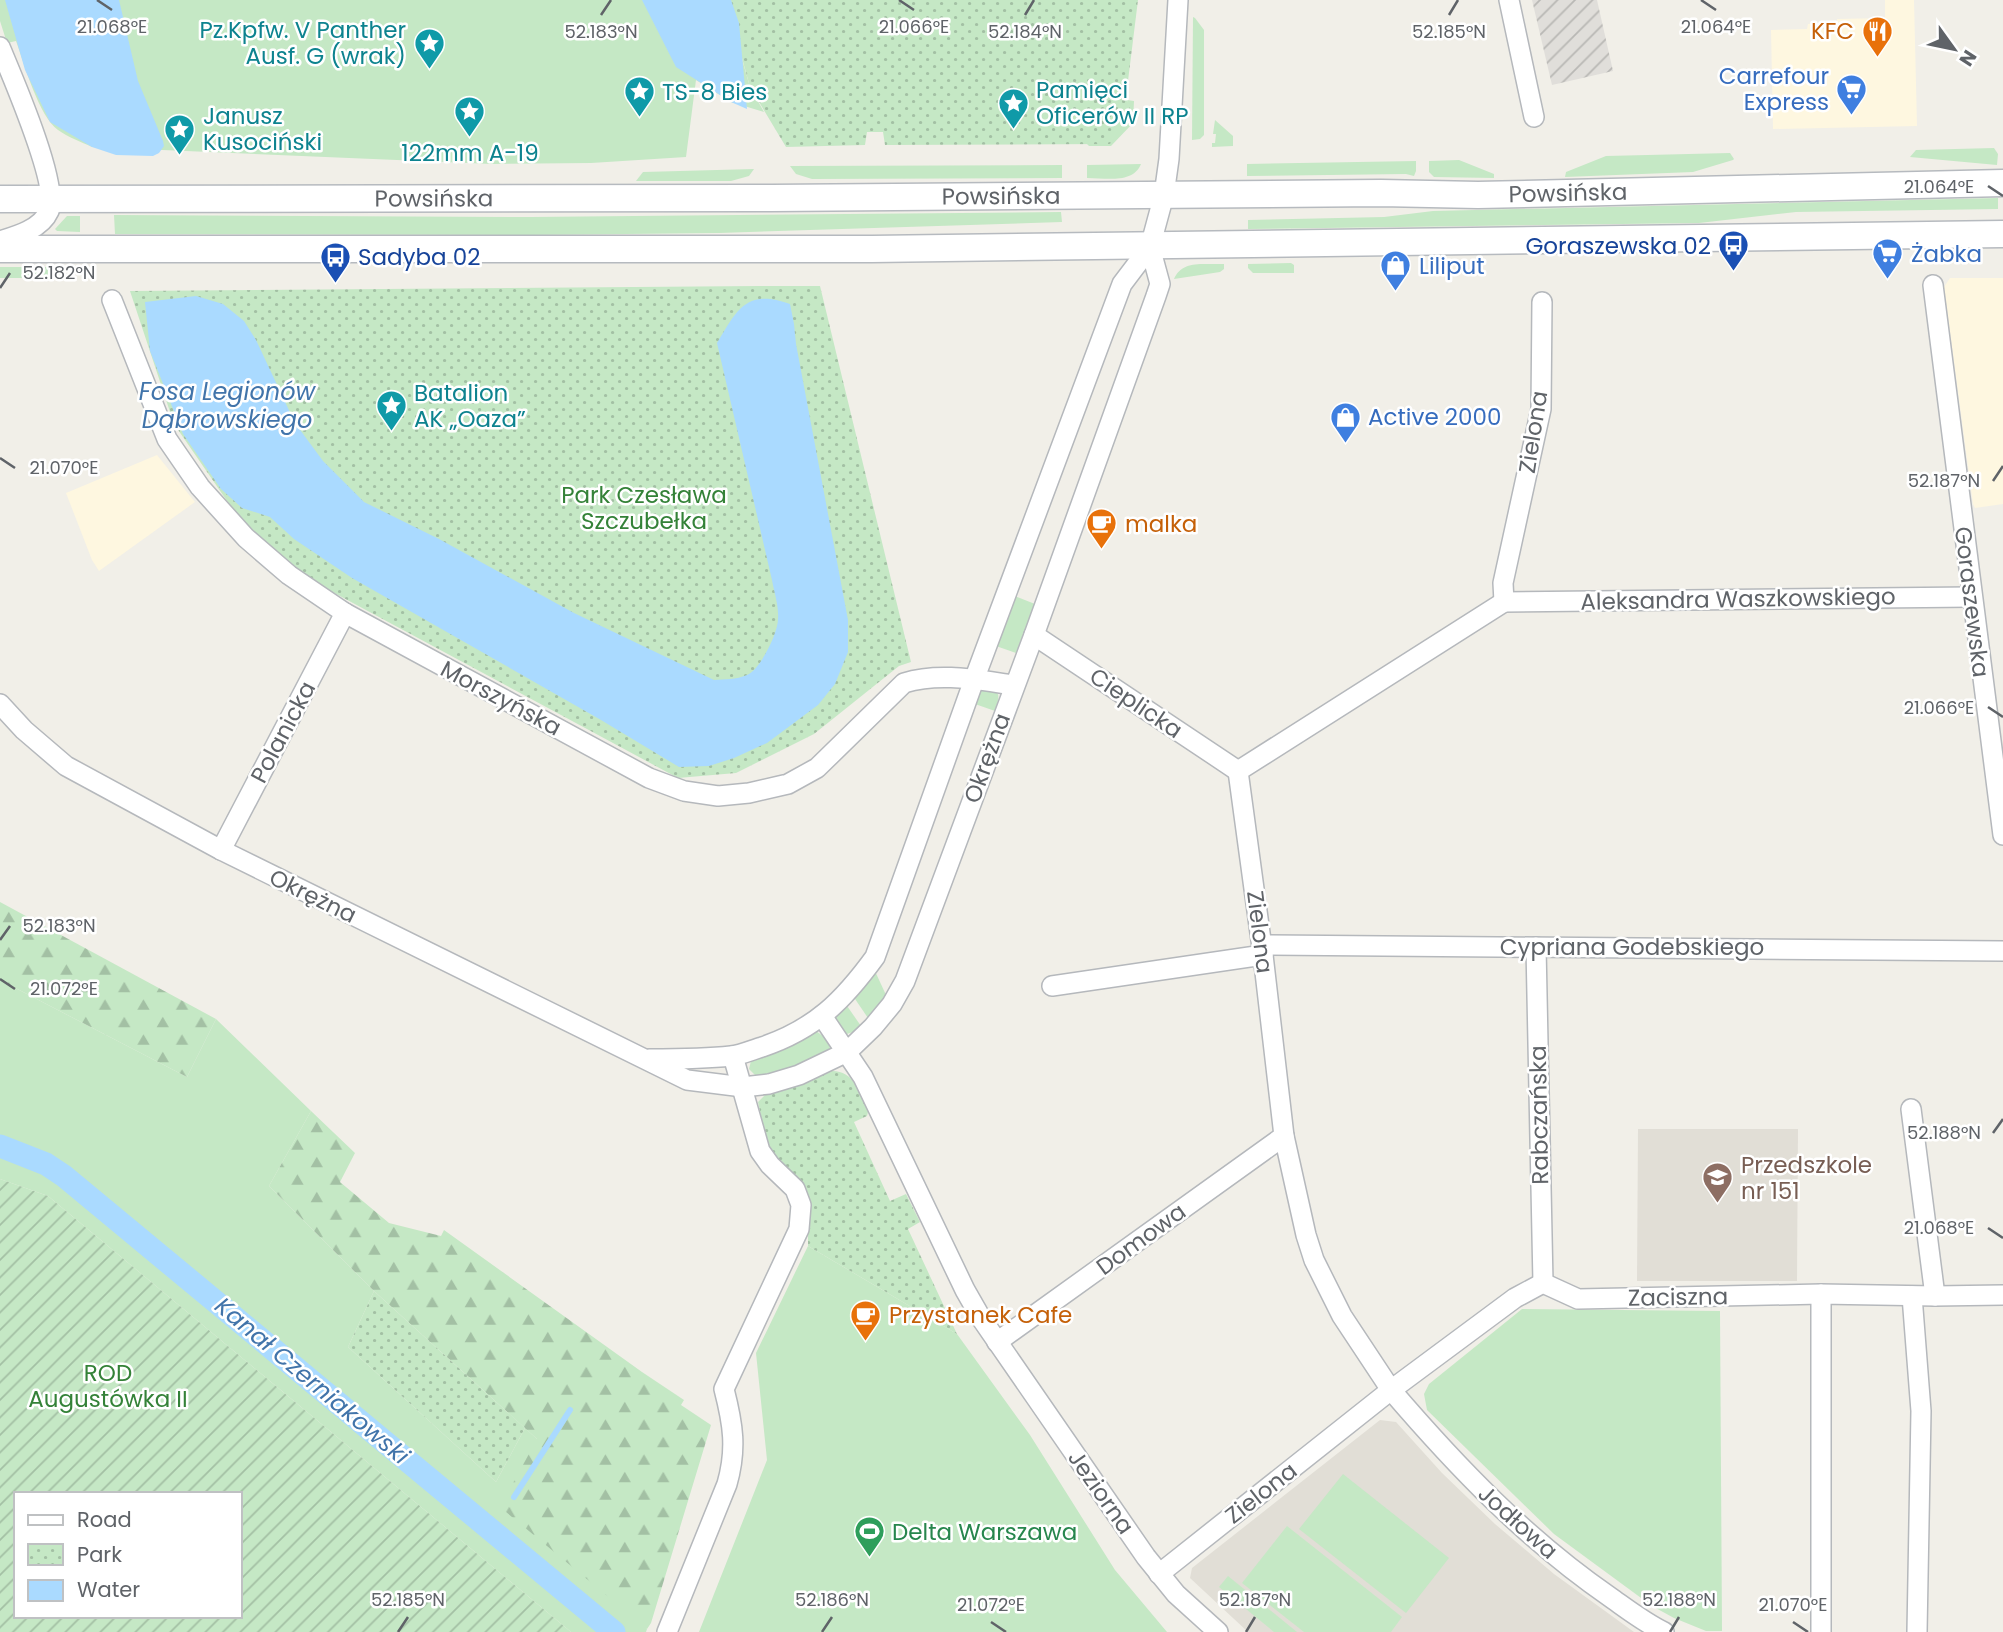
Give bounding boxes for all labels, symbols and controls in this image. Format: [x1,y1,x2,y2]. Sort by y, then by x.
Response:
text: 21.068°E [77,14,147,39]
place label: Pz.Kpfw. V Panther Ausf. G (wrak) [199,14,406,72]
text: 21.066°E [879,14,949,39]
text: 21.064°E [1681,14,1751,39]
restaurant icon: KFC [1860,14,1894,58]
north arrow [1919,14,1989,84]
place label: KFC [1811,15,1854,47]
text: 52.183°N [564,19,638,44]
text: 52.184°N [988,19,1062,44]
text: 52.185°N [1412,19,1486,44]
place icon: Pz.Kpfw. V Panther Ausf. G (wrak) [412,26,446,70]
text: N [1953,45,1983,71]
place label: Carrefour Express [1719,60,1829,118]
supermarket icon: Carrefour Express [1835,72,1869,116]
place label: Pamięci Oficerów II RP [1036,74,1189,132]
place icon: TS-8 Bies [622,75,656,119]
place label: TS-8 Bies [662,76,767,108]
place icon: Pamięci Oficerów II RP [996,86,1030,130]
place icon: 122mm A-19 [453,95,487,139]
place label: Janusz Kusociński [203,100,322,158]
place icon: Janusz Kusociński [163,112,197,156]
place label: 122mm A-19 [401,137,539,169]
text: 21.064°E [1904,174,1974,199]
street label: Powsińska [1508,176,1628,210]
street label: Powsińska [941,180,1061,213]
street label: Powsińska [375,182,493,215]
bus stop icon: Goraszewska 02 [1717,229,1751,273]
place label: Goraszewska 02 [1525,230,1711,262]
supermarket icon: Żabka [1871,237,1905,281]
place label: Żabka [1911,238,1982,270]
bus stop icon: Sadyba 02 [318,240,352,284]
place label: Sadyba 02 [358,241,480,273]
shop icon: Liliput [1379,249,1413,293]
place label: Liliput [1419,250,1485,282]
text: 52.182°N [23,260,95,285]
water label: Fosa Legionów Dąbrowskiego [139,375,317,436]
place label: Batalion AK „Oaza” [414,377,526,435]
place icon: Batalion AK „Oaza” [374,389,408,433]
street label: Zielona [1511,389,1555,475]
shop icon: Active 2000 [1328,400,1362,444]
place label: Active 2000 [1368,401,1501,433]
text: 21.070°E [30,455,98,480]
text: 52.187°N [1908,468,1980,493]
park label: Park Czesława Szczubełka [561,479,727,537]
cafe icon: malka [1085,507,1119,551]
place label: malka [1125,508,1197,540]
street label: Goraszewska [1947,525,1997,679]
street label: Aleksandra Waszkowskiego [1580,580,1896,618]
street label: Morszyńska [435,653,567,743]
street label: Cieplicka [1083,660,1189,746]
street label: Polanicka [243,675,323,789]
text: 21.066°E [1904,695,1974,720]
street label: Okrężna [956,709,1018,807]
street label: Okrężna [264,861,362,931]
street label: Zielona [1239,889,1281,975]
text: 52.183°N [22,913,96,938]
street label: Cypriana Godebskiego [1500,931,1764,963]
text: 21.072°E [30,976,98,1001]
street label: Rabczańska [1522,1045,1556,1185]
text: 52.188°N [1907,1120,1981,1145]
place label: Przedszkole nr 151 [1741,1149,1872,1207]
school or university icon: Przedszkole nr 151 [1701,1161,1735,1205]
street label: Domowa [1090,1196,1192,1282]
text: 21.068°E [1904,1215,1974,1240]
street label: Zaciszna [1628,1280,1728,1314]
water label: Kanał Czerniakowski [208,1289,417,1472]
cafe icon: Przystanek Cafe [849,1298,883,1342]
place label: Przystanek Cafe [889,1299,1072,1331]
park label: ROD Augustówka II [28,1357,188,1415]
street label: Jeziorna [1060,1443,1142,1541]
street label: Zielona [1218,1455,1304,1531]
street label: Jodłowa [1471,1478,1565,1566]
legend [14,1492,242,1618]
text: Road [77,1505,132,1534]
sports icon: Delta Warszawa [852,1515,886,1559]
place label: Delta Warszawa [892,1516,1077,1548]
text: Park [77,1540,122,1569]
text: Water [77,1575,140,1604]
text: 52.185°N [371,1587,445,1612]
text: 52.186°N [795,1587,869,1612]
text: 52.187°N [1219,1587,1291,1612]
text: 52.188°N [1642,1587,1716,1612]
text: 21.072°E [957,1592,1025,1617]
text: 21.070°E [1759,1592,1827,1617]

